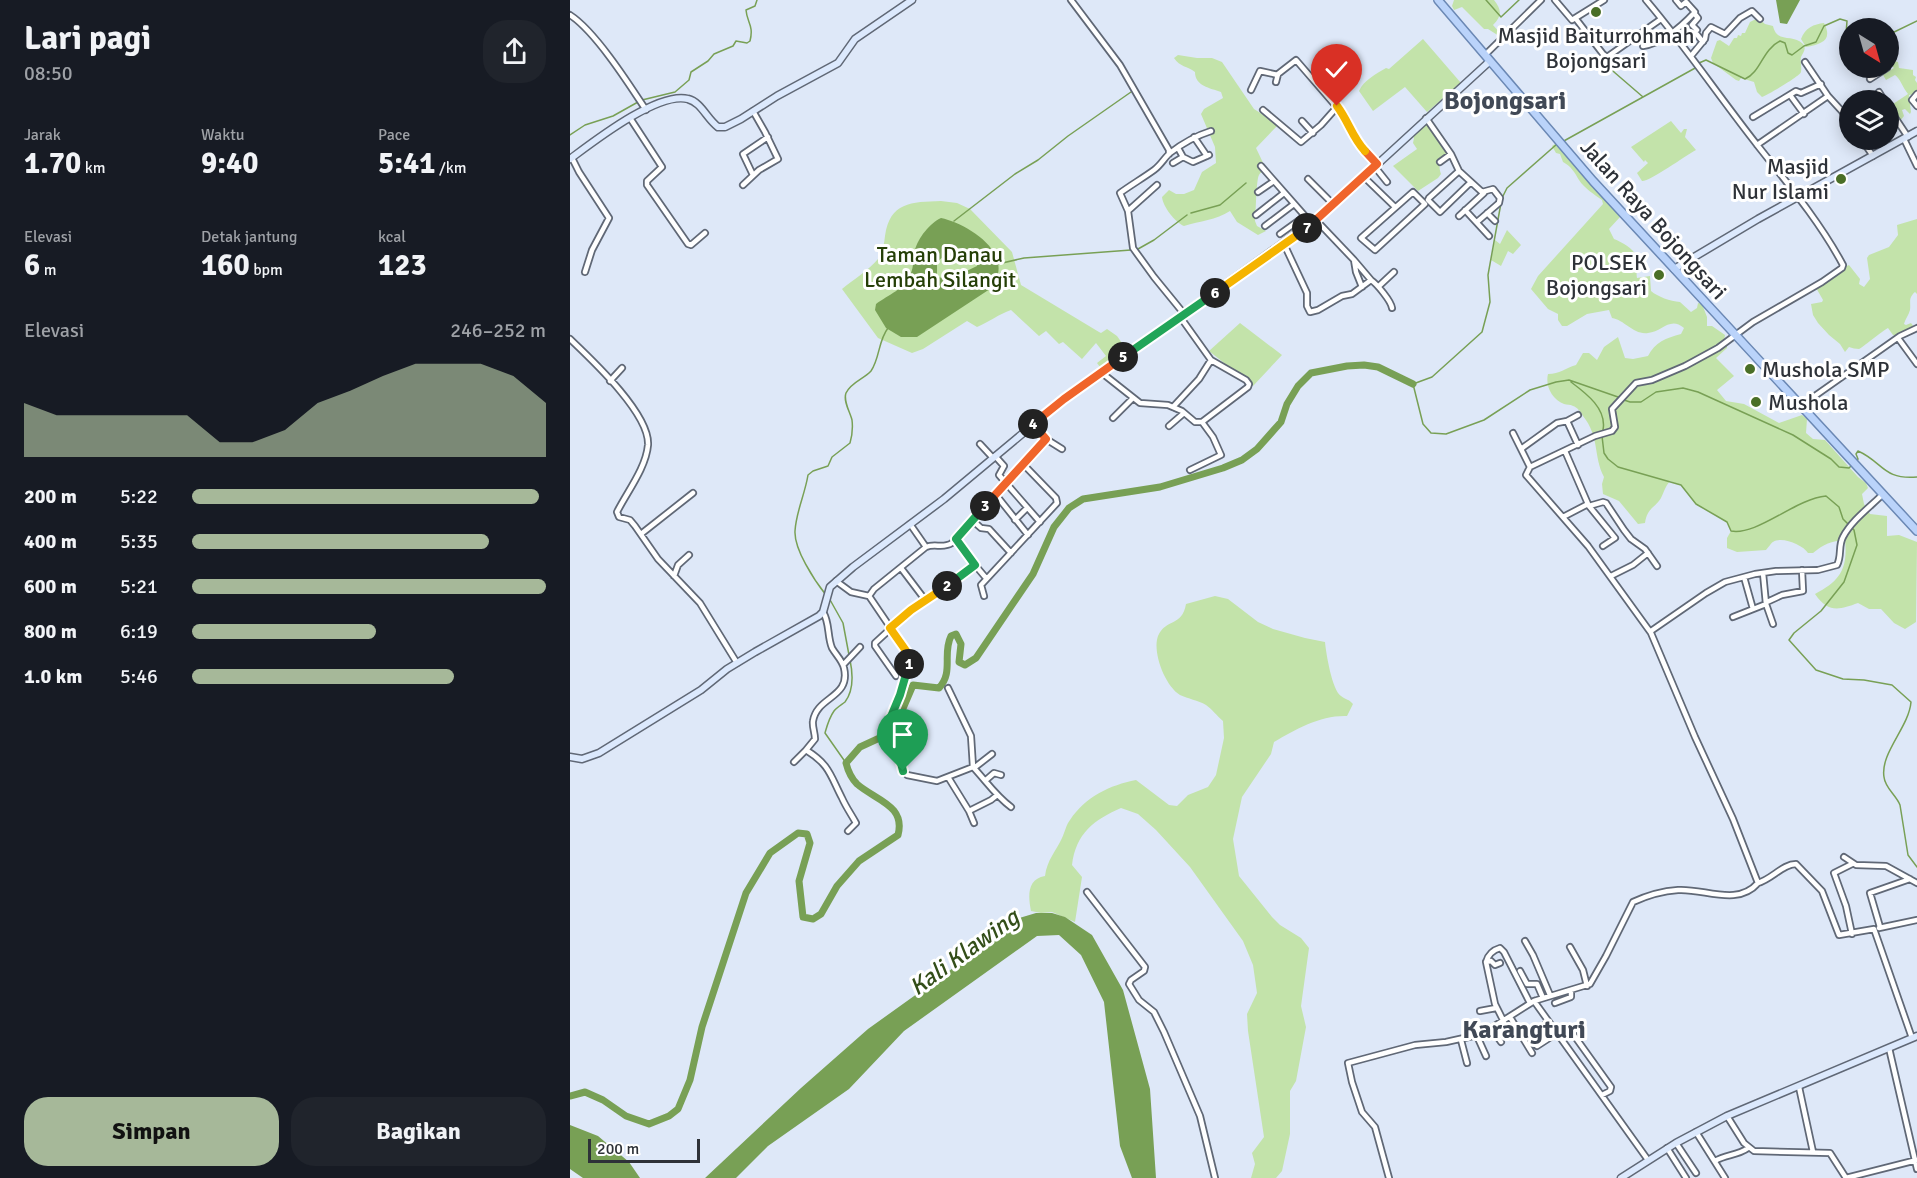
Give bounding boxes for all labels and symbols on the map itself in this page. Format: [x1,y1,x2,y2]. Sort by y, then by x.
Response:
marker: Masjid Baiturrohmah Bojongsari [1589,5,1603,19]
north arrow [1839,18,1899,78]
place label: Masjid Baiturrohmah Bojongsari [1497,22,1695,74]
pin [1311,44,1362,106]
district label: Bojongsari [1444,85,1566,117]
street label: Jalan Raya Bojongsari [1575,134,1733,305]
place label: Masjid Nur Islami [1732,153,1829,205]
marker: Masjid Nur Islami [1834,172,1848,186]
pin: 7 [1292,213,1322,243]
park label: Taman Danau Lembah Silangit [864,241,1016,293]
place label: POLSEK Bojongsari [1546,249,1647,301]
marker: POLSEK Bojongsari [1652,268,1666,282]
pin: 6 [1200,278,1230,308]
pin: 5 [1108,342,1138,372]
place label: Mushola SMP [1762,356,1890,383]
marker: Mushola SMP [1743,362,1757,376]
place label: Mushola [1768,389,1849,416]
marker: Mushola [1749,395,1763,409]
pin: 4 [1018,409,1048,439]
pin: 3 [970,491,1000,521]
pin: 2 [932,571,962,601]
pin: 1 [894,649,924,679]
pin [877,709,928,771]
water label: Kali Klawing [903,901,1027,1002]
district label: Karangturi [1462,1014,1586,1046]
scale bar [588,1136,700,1164]

